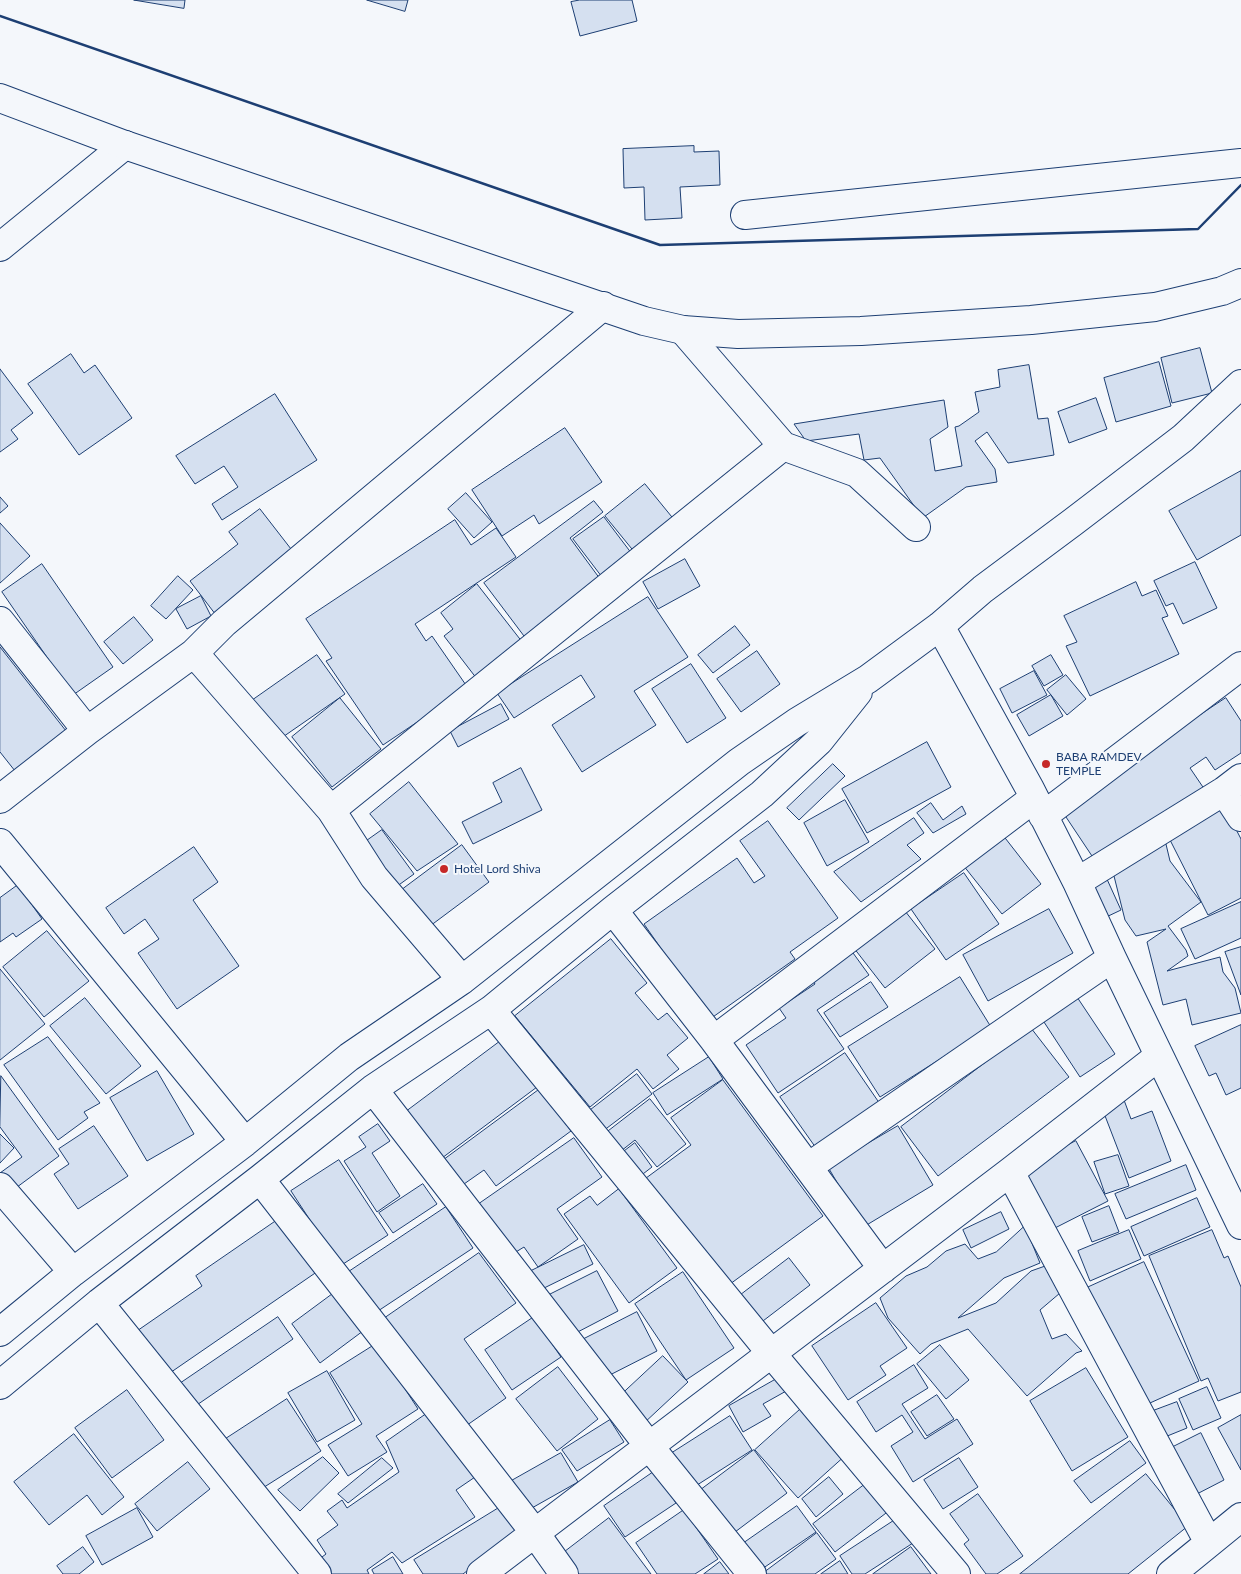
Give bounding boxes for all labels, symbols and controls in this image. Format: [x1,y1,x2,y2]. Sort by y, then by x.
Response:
place label: BABA RAMDEV TEMPLE [1056,750,1142,778]
marker: BABA RAMDEV TEMPLE [1040,758,1052,770]
place label: Hotel Lord Shiva [454,862,541,876]
marker: Hotel Lord Shiva [438,863,450,875]

